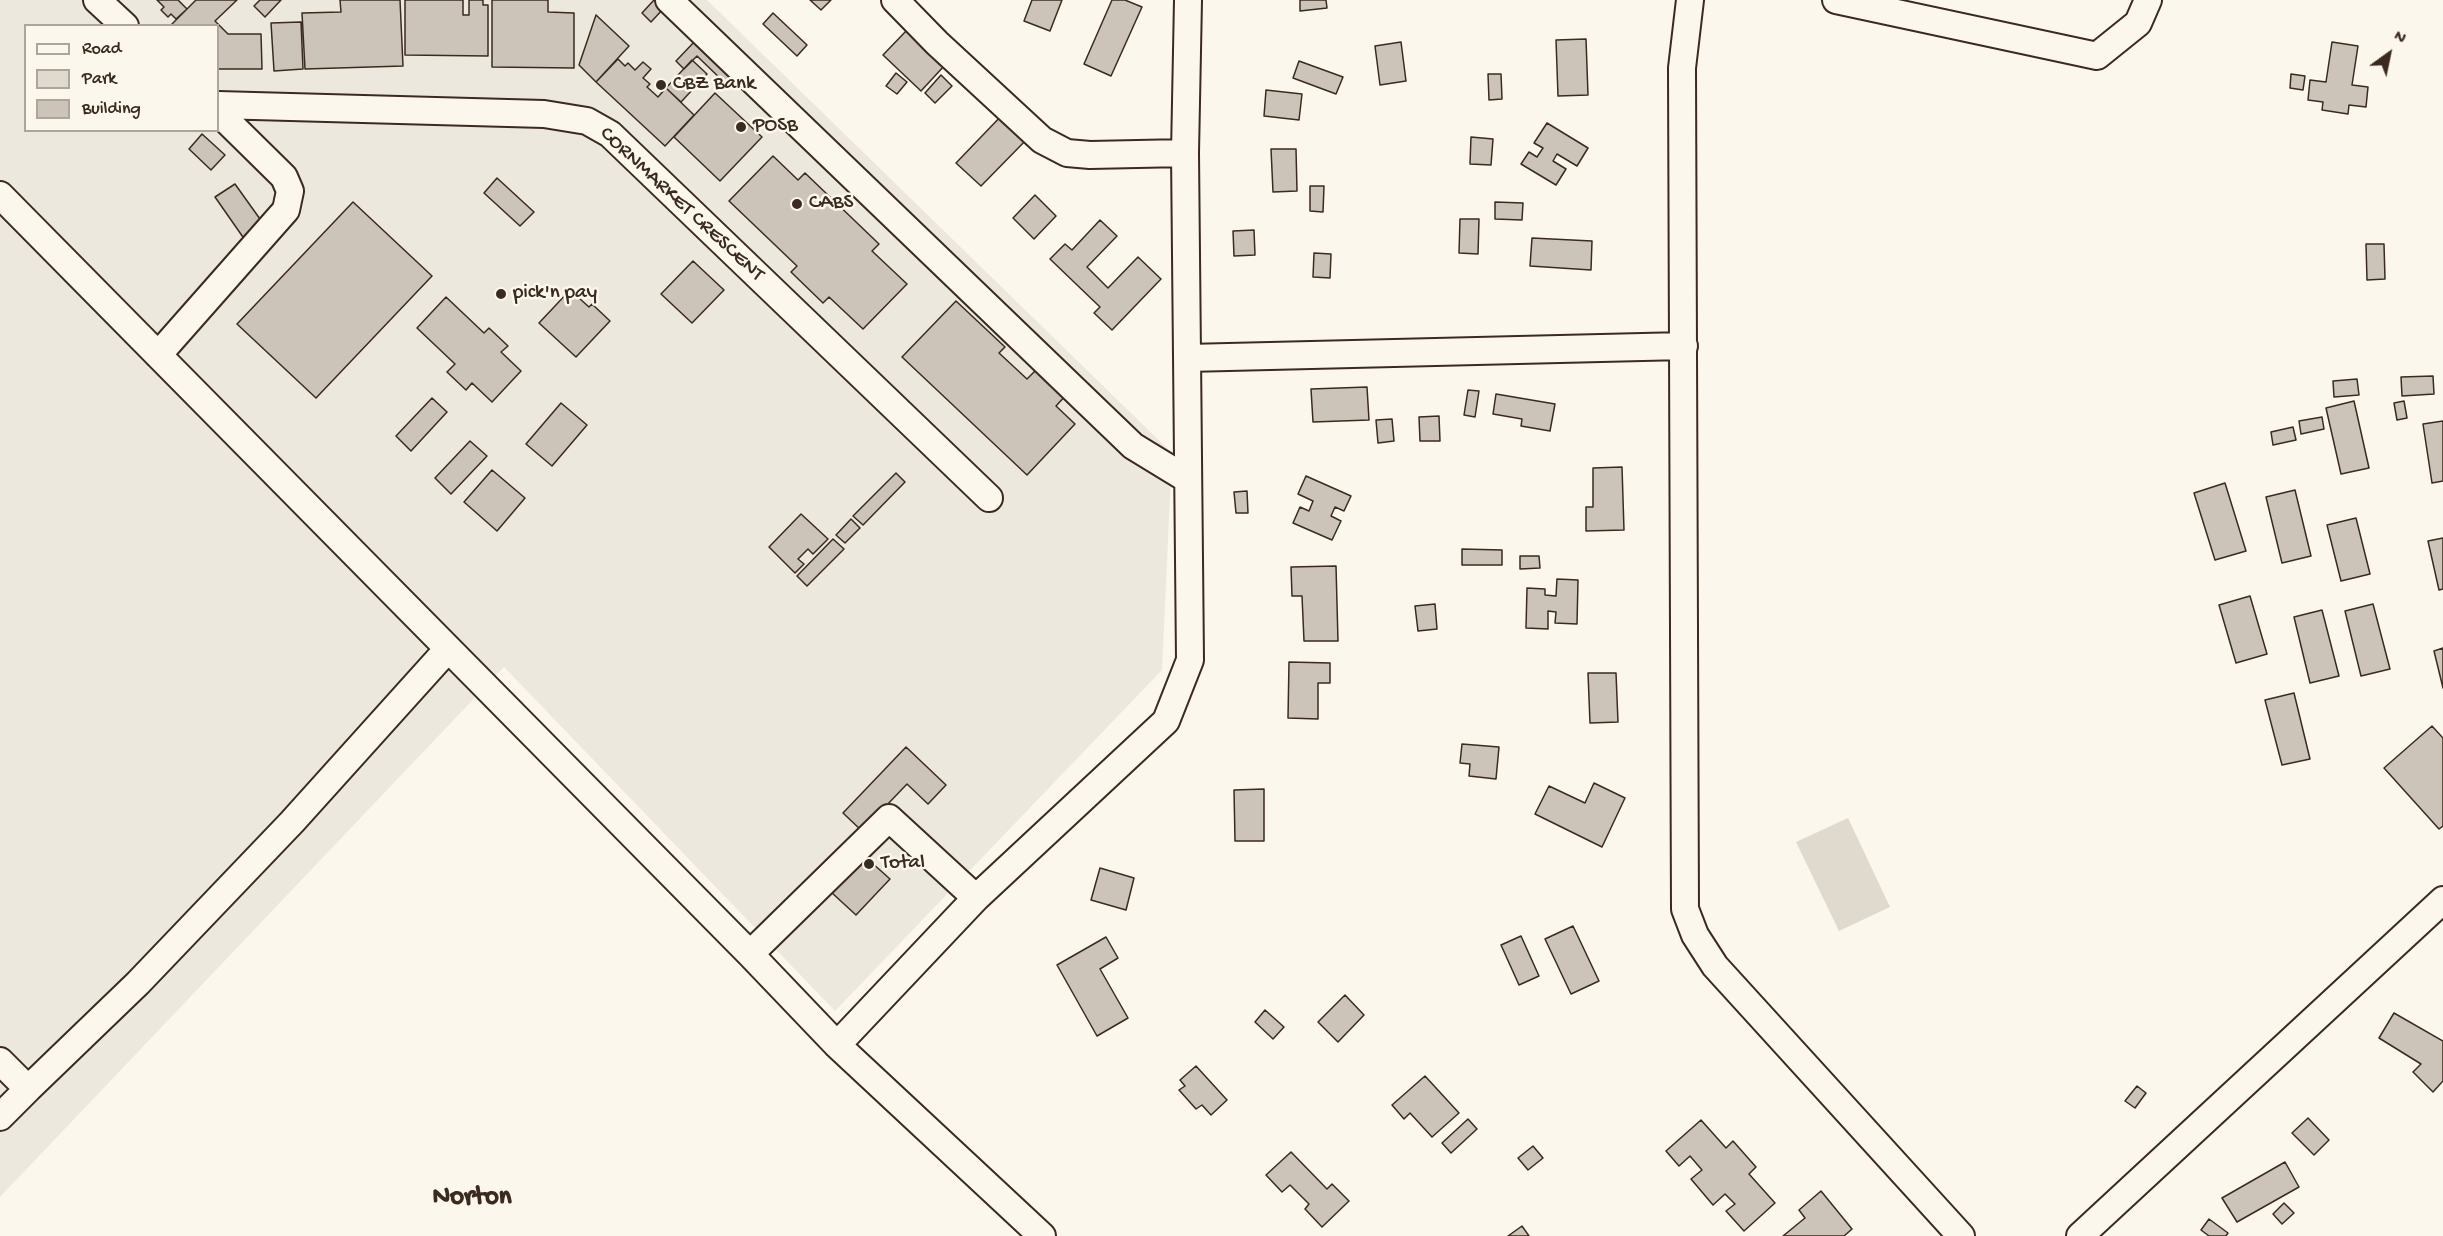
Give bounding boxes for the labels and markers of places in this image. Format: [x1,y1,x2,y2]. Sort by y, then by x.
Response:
place label: CBZ Bank [673,72,755,98]
marker: CBZ Bank [654,78,668,92]
place label: POSB [753,114,798,140]
marker: POSB [734,120,748,134]
place label: CABS [809,191,853,217]
marker: CABS [790,197,804,211]
place label: pick'n pay [513,281,597,307]
marker: pick'n pay [494,287,508,301]
place label: Total [881,851,925,877]
marker: Total [862,857,876,871]

